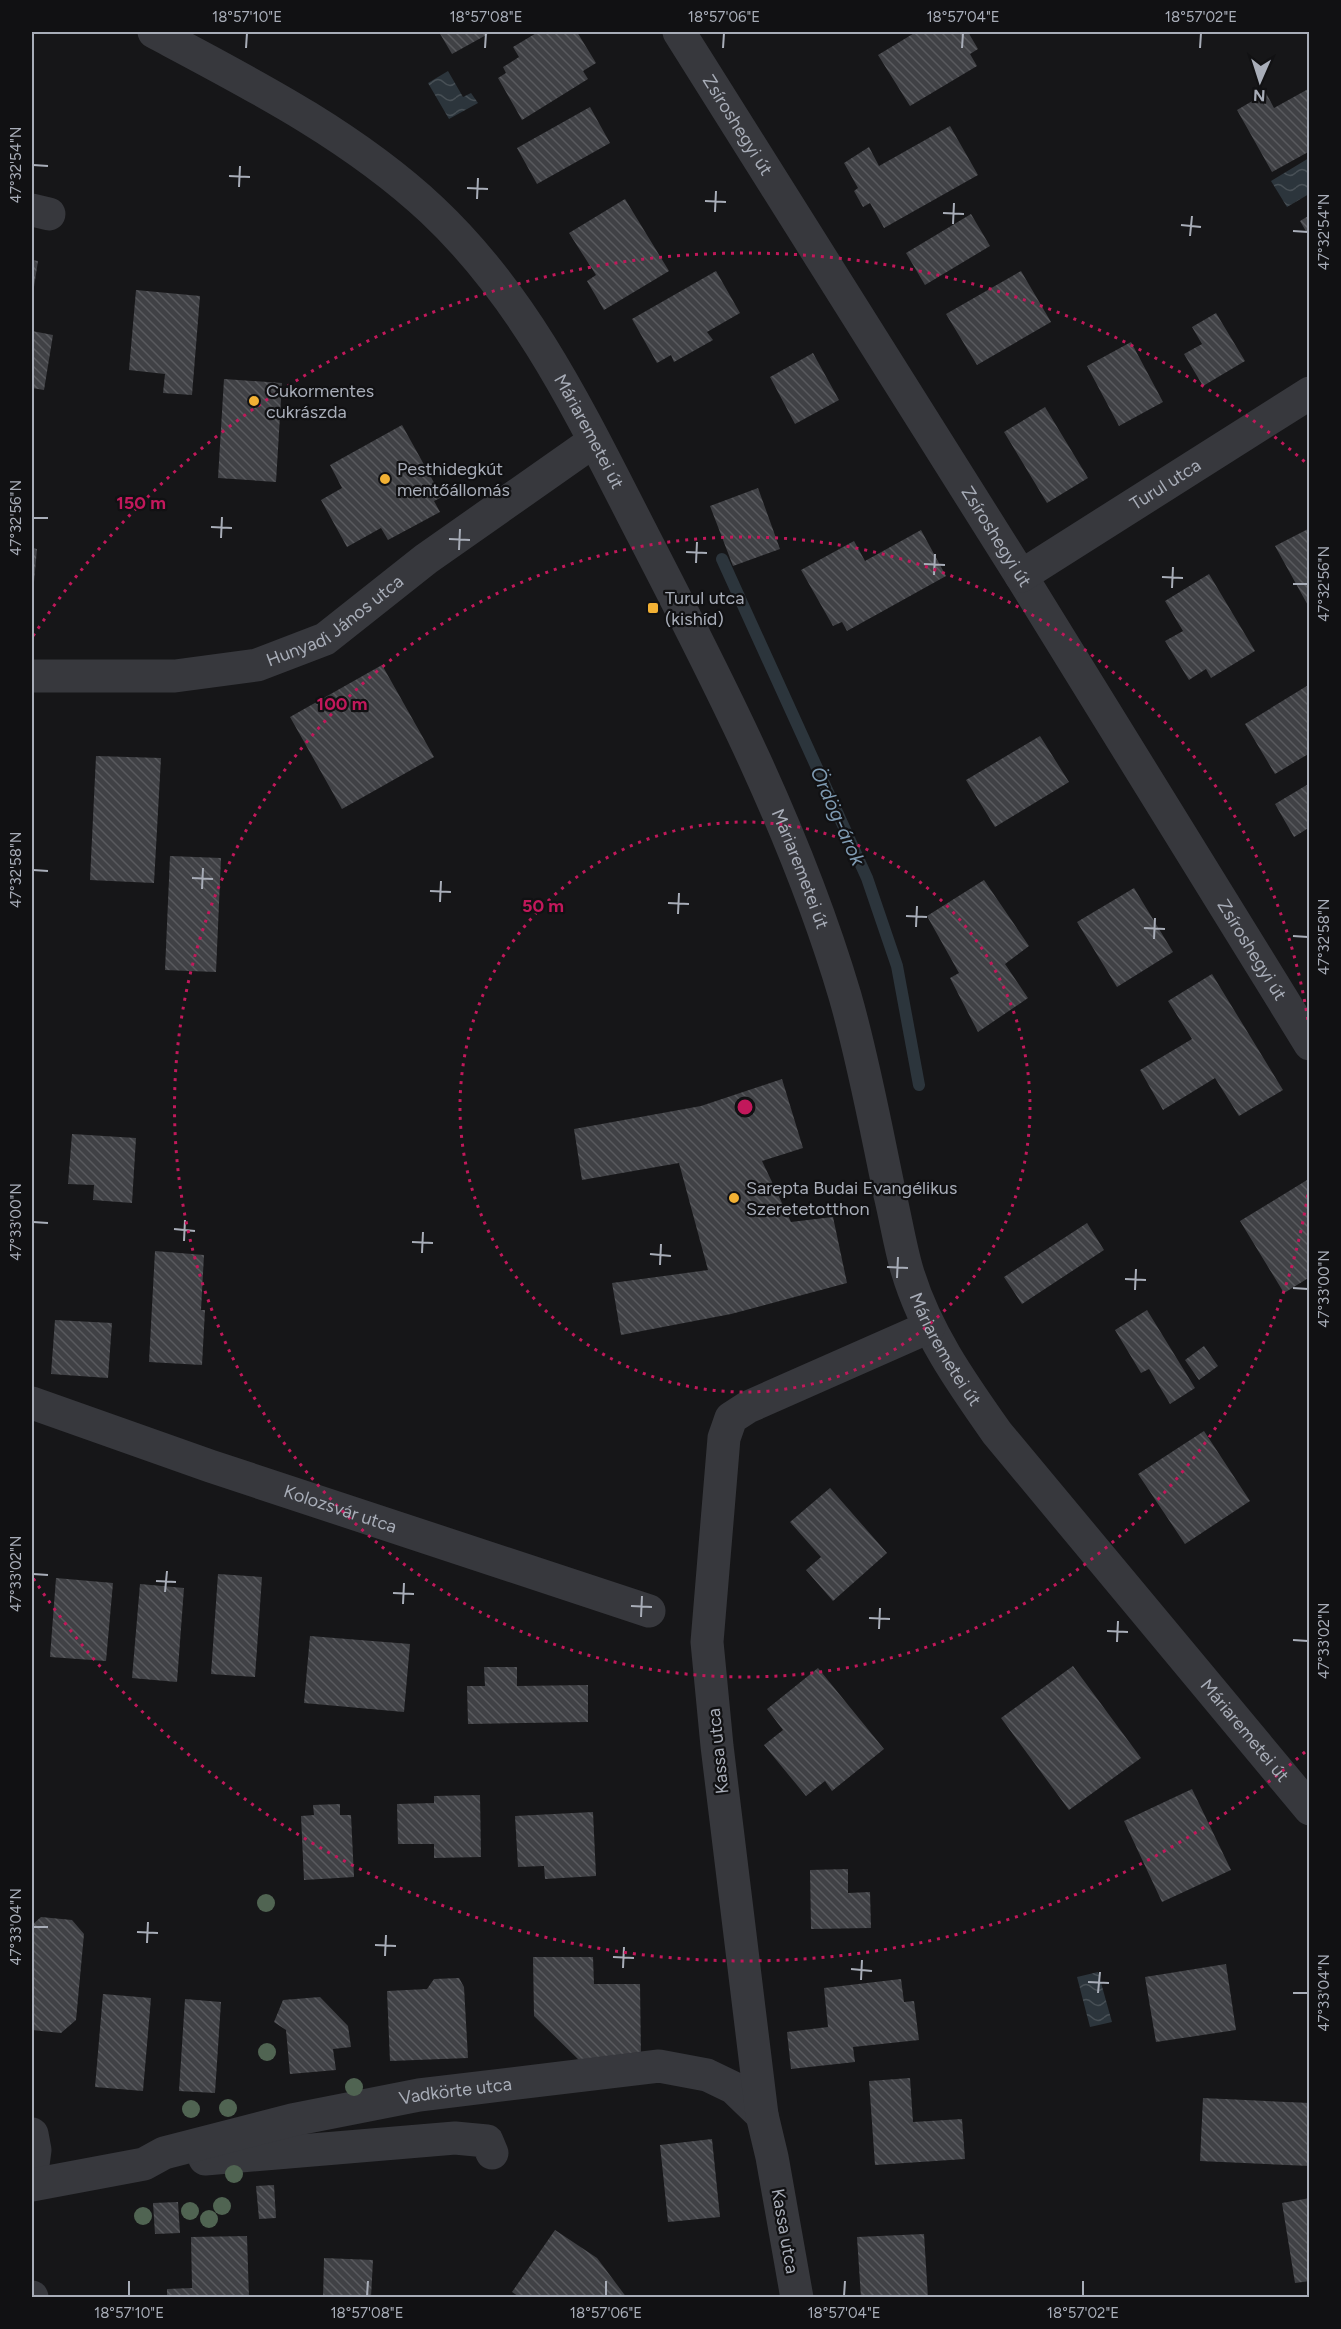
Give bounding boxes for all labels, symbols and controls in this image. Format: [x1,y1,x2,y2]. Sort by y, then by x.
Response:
text: 18°57'10"E [212,8,282,26]
text: 18°57'08"E [449,8,523,26]
text: 18°57'06"E [688,8,760,26]
text: 18°57'04"E [926,8,1000,26]
text: 18°57'02"E [1165,8,1237,26]
north arrow [1230,51,1290,111]
street label: Zsíroshegyi út [698,71,777,180]
text: N [1253,86,1266,105]
text: 47°32'54"N [7,127,25,203]
text: 47°32'54"N [1315,194,1333,270]
street label: Máriaremetei út [549,370,629,493]
place label: Cukormentes cukrászda [266,380,374,423]
marker: Cukormentes cukrászda [247,394,261,408]
street label: Turul utca [1126,454,1205,515]
place label: Pesthidegkút mentőállomás [397,458,510,501]
marker: Pesthidegkút mentőállomás [378,472,392,486]
text: 47°32'56"N [7,480,25,556]
street label: Zsíroshegyi út [956,482,1036,591]
text: 150 m [116,492,166,514]
text: 47°32'56"N [1315,546,1333,622]
street label: Hunyadi János utca [263,570,408,671]
place label: Turul utca (kishíd) [665,587,744,630]
marker: Turul utca (kishíd) [646,601,660,615]
text: 100 m [317,693,367,715]
water label: Ördög-árok [806,763,871,870]
street label: Máriaremetei út [767,806,834,932]
text: 47°32'58"N [7,832,25,908]
text: 50 m [522,895,564,917]
street label: Zsíroshegyi út [1212,895,1291,1005]
text: 47°32'58"N [1315,899,1333,975]
centre of rings [735,1097,755,1117]
place label: Sarepta Budai Evangélikus Szeretetotthon [746,1177,957,1220]
text: 47°33'00"N [7,1183,25,1261]
marker: Sarepta Budai Evangélikus Szeretetotthon [727,1191,741,1205]
text: 47°33'00"N [1315,1250,1333,1328]
street label: Máriaremetei út [905,1289,986,1410]
street label: Kolozsvár utca [281,1480,400,1538]
text: 47°33'02"N [7,1536,25,1612]
text: 47°33'02"N [1315,1603,1333,1679]
street label: Máriaremetei út [1196,1675,1294,1787]
street label: Kassa utca [703,1707,733,1795]
text: 47°33'04"N [7,1888,25,1966]
text: 47°33'04"N [1315,1954,1333,2032]
street label: Vadkörte utca [397,2073,513,2110]
street label: Kassa utca [767,2187,803,2275]
text: 18°57'10"E [94,2304,164,2322]
text: 18°57'08"E [330,2304,404,2322]
text: 18°57'06"E [570,2304,642,2322]
text: 18°57'04"E [807,2304,881,2322]
text: 18°57'02"E [1047,2304,1119,2322]

